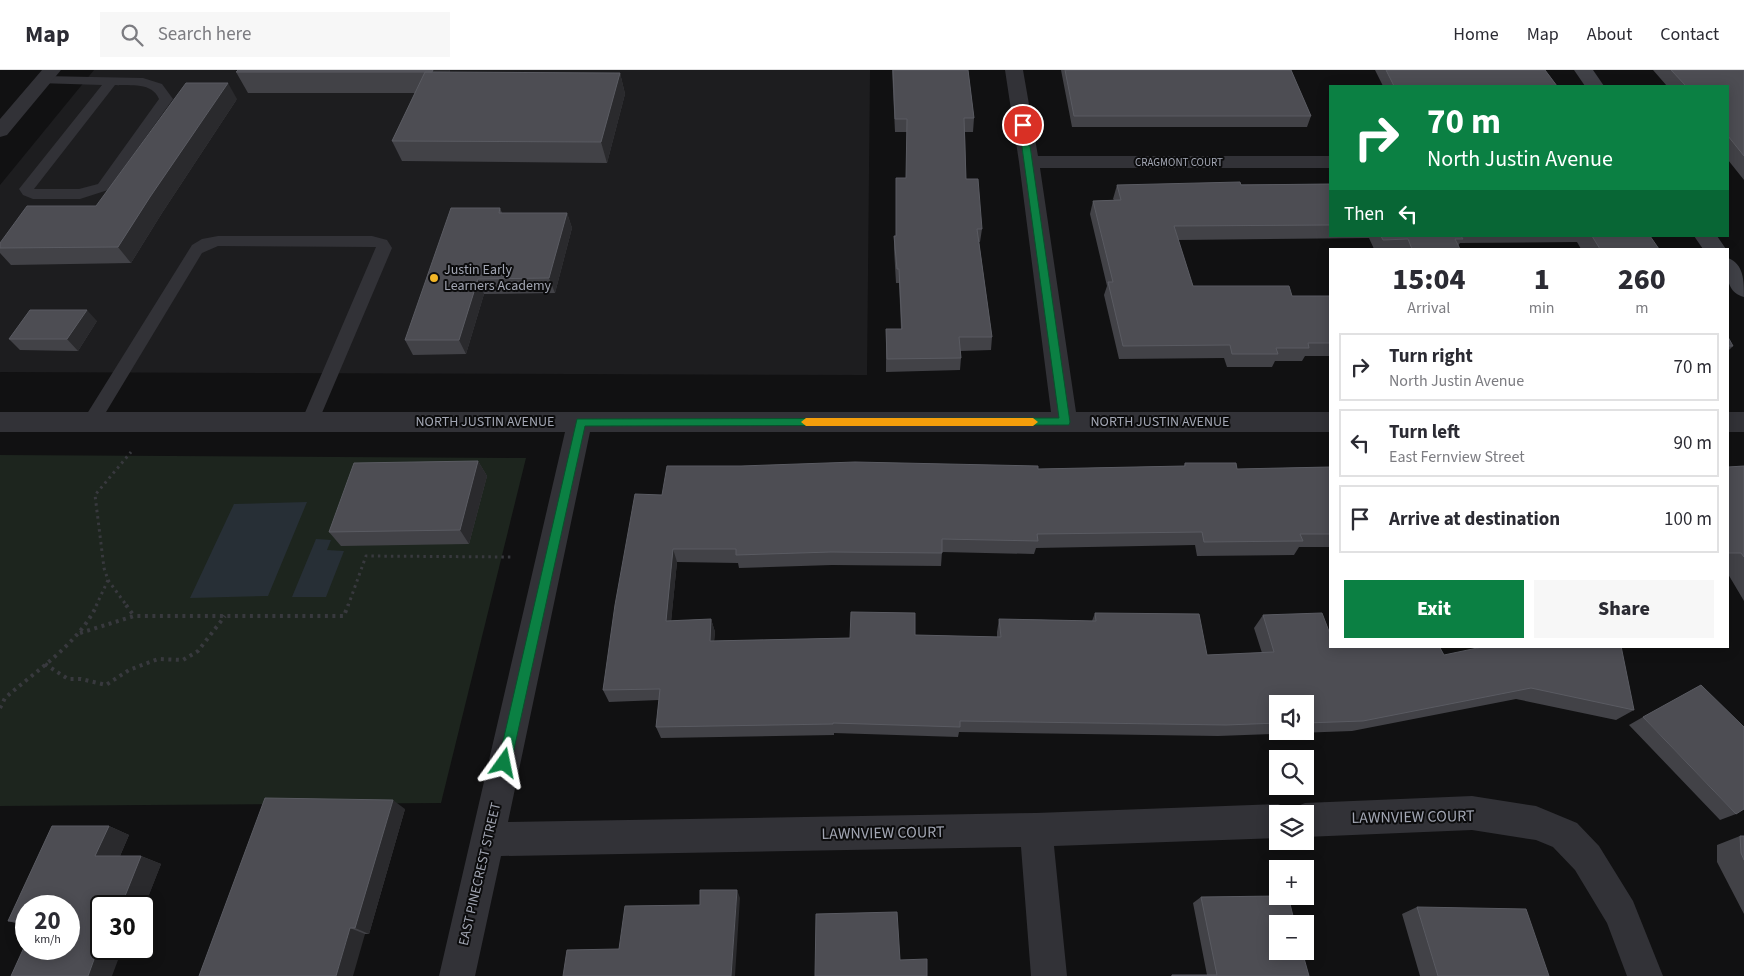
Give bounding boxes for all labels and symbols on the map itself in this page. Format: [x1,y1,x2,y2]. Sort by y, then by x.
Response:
pin [1002,104,1044,146]
street label: CRAGMONT COURT [1135,155,1223,170]
place label: Justin Early Learners Academy [444,260,552,296]
marker: Justin Early Learners Academy [428,272,440,284]
street label: NORTH JUSTIN AVENUE [416,412,554,432]
street label: NORTH JUSTIN AVENUE [1091,412,1229,432]
position arrow [477,736,529,788]
street label: EAST PINECREST STREET [454,800,506,948]
street label: LAWNVIEW COURT [1351,805,1475,829]
street label: LAWNVIEW COURT [821,821,945,845]
speed limit sign: 30 [90,895,155,960]

